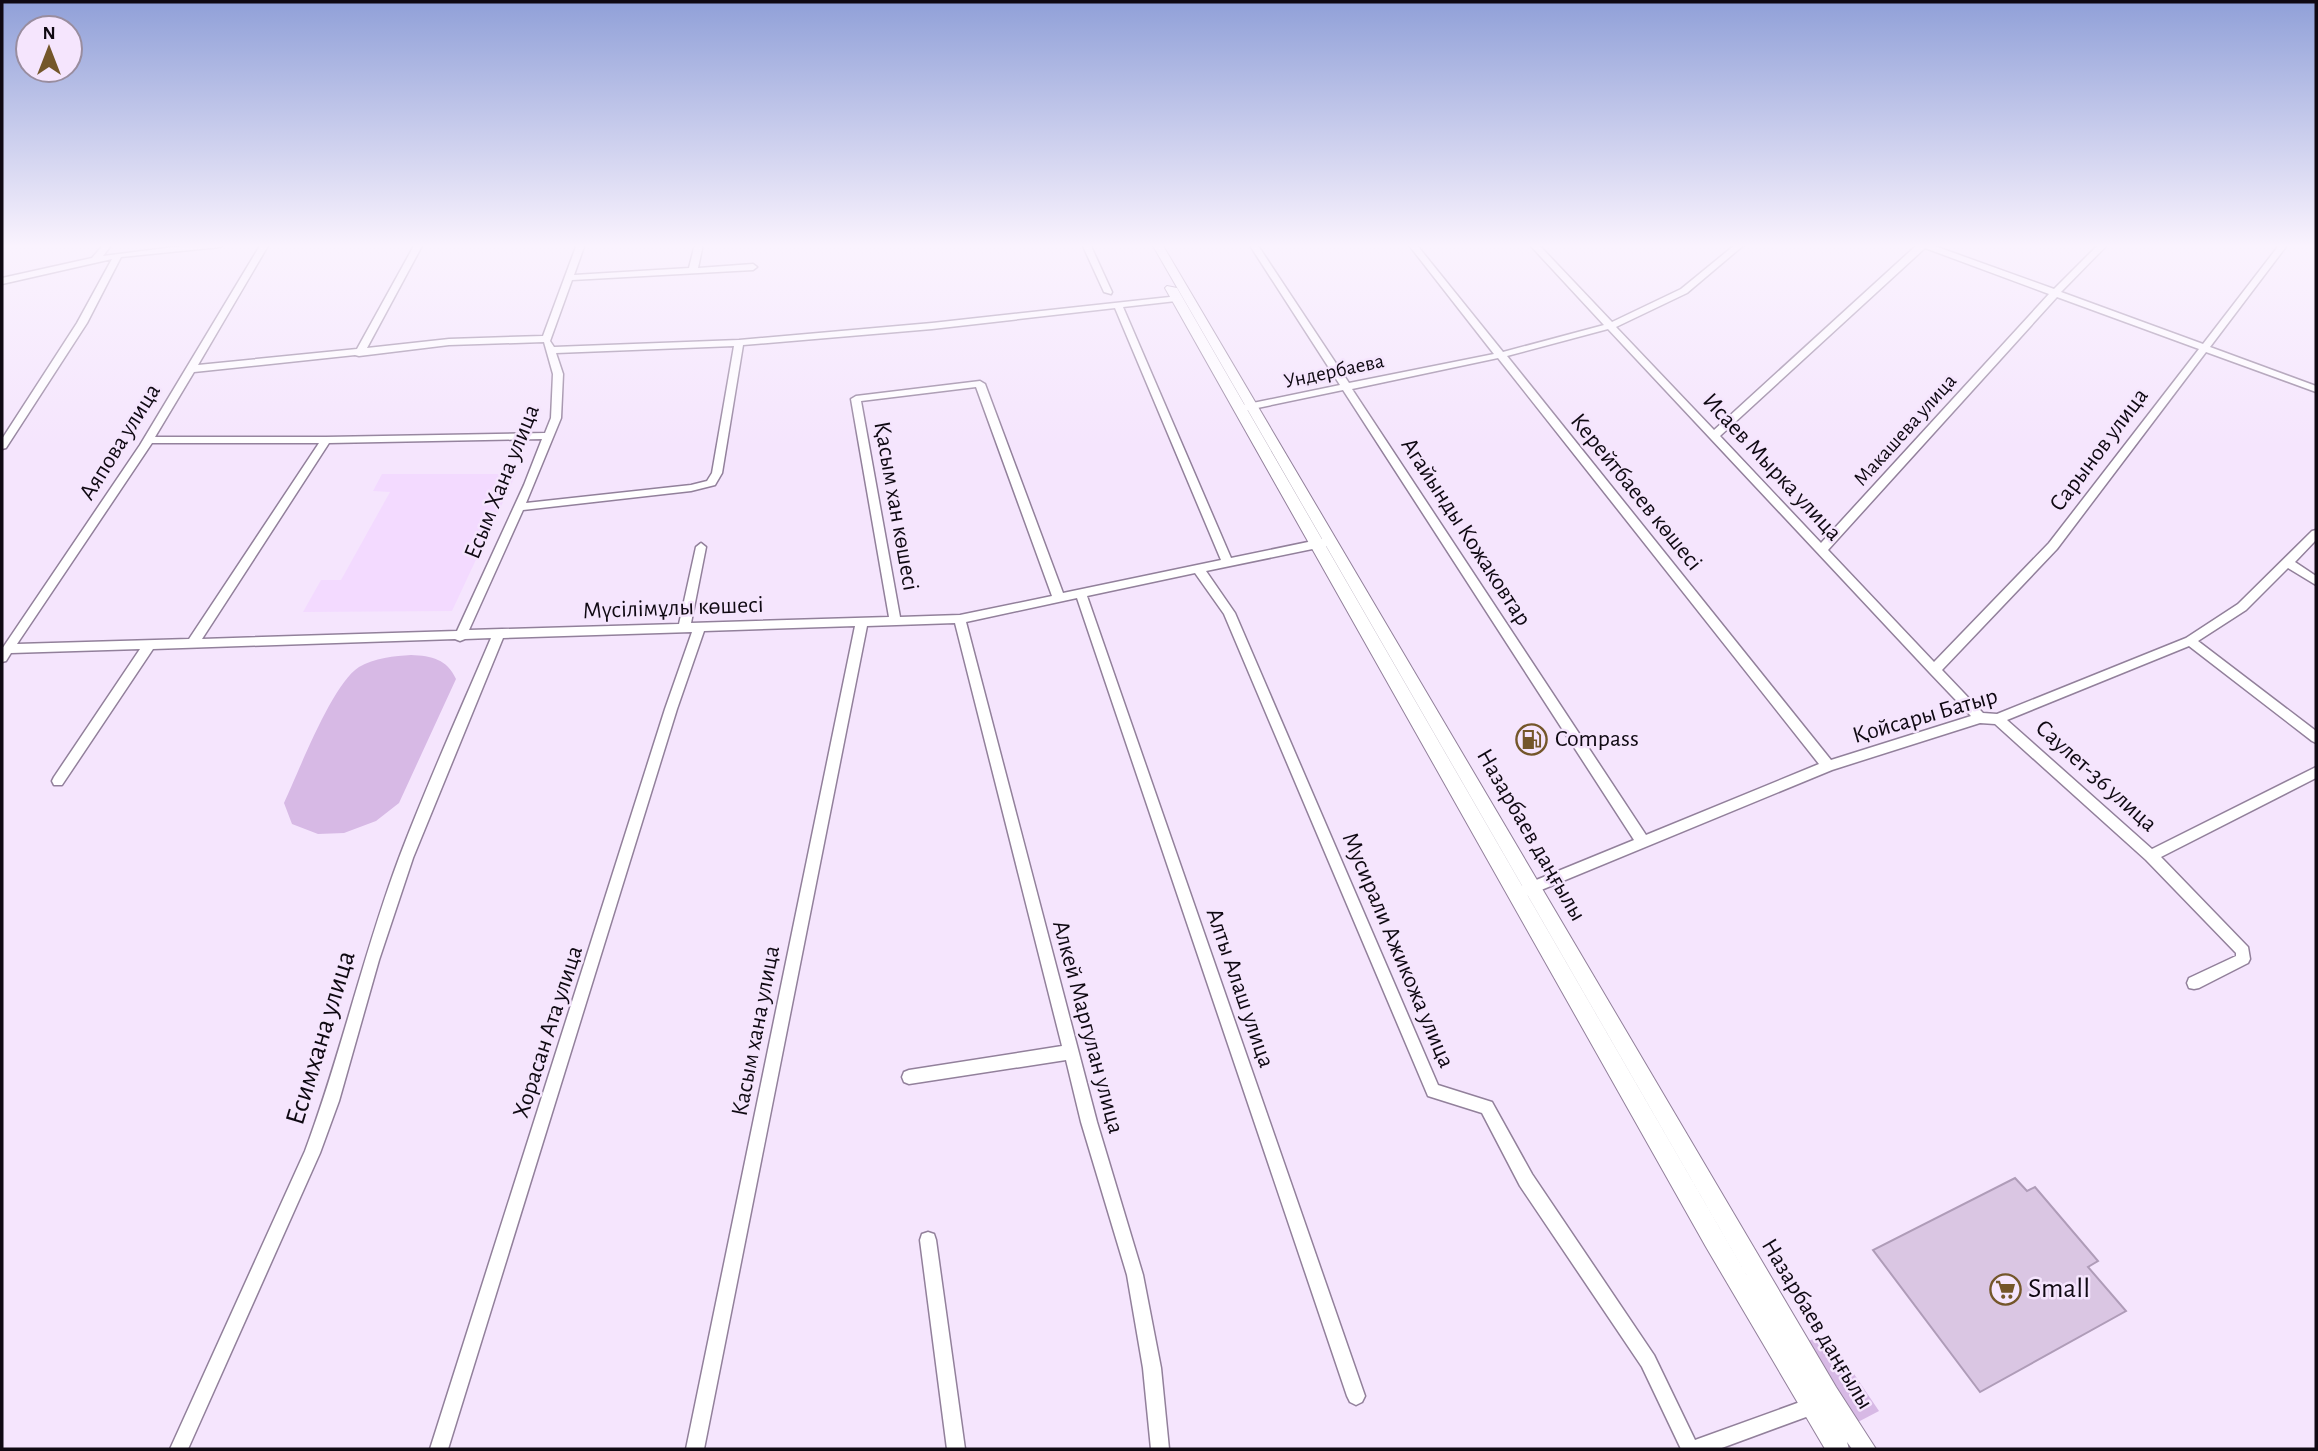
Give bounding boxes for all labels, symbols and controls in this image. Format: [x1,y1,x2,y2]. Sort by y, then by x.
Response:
north arrow [14,14,84,84]
text: N [42,24,56,43]
street label: Ундербаева [1282,350,1386,392]
street label: Макашева улица [1850,370,1961,490]
street label: Аяпова улица [75,380,165,504]
street label: Сарынов улица [2045,384,2153,516]
street label: Исаев Мырка улица [1698,389,1846,545]
street label: Есым Хана улица [460,401,544,563]
street label: Керейтбаеев көшесі [1566,409,1706,575]
street label: Қасым хан көшесі [869,419,923,593]
street label: Агайынды Кожаковтар [1396,434,1536,630]
street label: Мүсілімұлы көшесі [582,593,764,623]
street label: Қойсары Батыр [1850,684,2000,748]
street label: Саулет-36 улица [2031,715,2161,837]
fuel station icon: Compass [1515,722,1549,756]
place label: Compass [1555,727,1639,751]
street label: Назарбаев даңғылы [1472,745,1590,925]
street label: Мусирали Ажикожа улица [1337,829,1459,1071]
street label: Алты Алаш улица [1201,905,1279,1071]
street label: Алкей Маргулан улица [1048,918,1128,1136]
street label: Хорасан Ата улица [509,943,587,1121]
street label: Касым хана улица [728,944,784,1118]
street label: Есимхана улица [281,948,361,1128]
street label: Назарбаев даңғылы [1757,1234,1877,1414]
supermarket icon: Small [1988,1272,2022,1306]
place label: Small [2028,1275,2090,1303]

